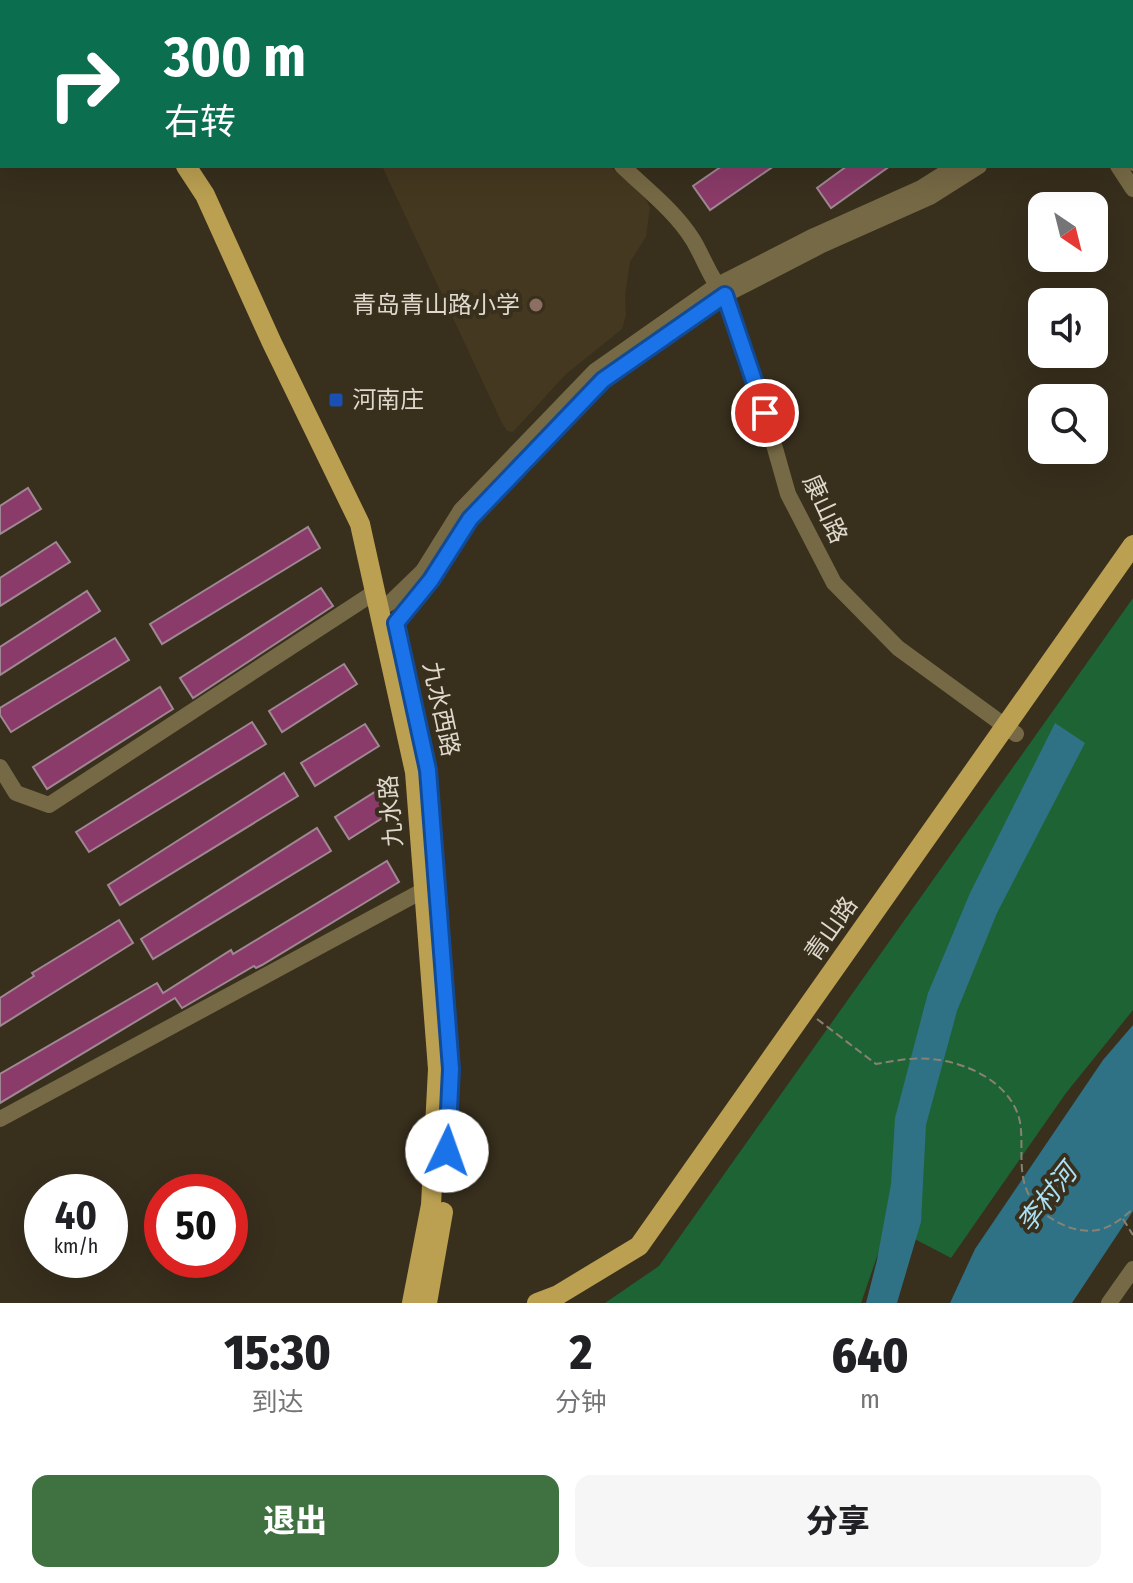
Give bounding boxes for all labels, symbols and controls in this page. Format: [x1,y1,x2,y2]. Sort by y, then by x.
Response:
text: 300 m [164,24,306,91]
icon: right [32,32,136,136]
text: 右转 [164,100,236,144]
north arrow [1028,192,1108,272]
map controls [1028,192,1108,464]
button: sound [1028,288,1108,368]
place label: 青岛青山路小学 [352,291,520,319]
marker: 青岛青山路小学 [527,296,545,314]
pin [731,379,799,447]
button: search [1028,384,1108,464]
place label: 河南庄 [352,386,424,414]
marker: 河南庄 [327,391,345,409]
icon: arrive [743,391,787,435]
street label: 康山路 [797,470,853,548]
street label: 九水西路 [417,659,465,759]
street label: 九水路 [374,774,408,848]
street label: 青山路 [799,891,863,967]
position arrow [405,1109,489,1193]
water label: 李村河 [1011,1154,1087,1239]
speed limit sign: 50 [144,1174,248,1278]
text: 40 [55,1192,97,1240]
text: km/h [54,1234,98,1258]
text: 15:30 [224,1324,331,1382]
text: 2 [570,1324,592,1382]
text: 640 [831,1327,909,1385]
text: m [860,1384,880,1415]
text: 到达 [252,1387,304,1418]
text: 分钟 [555,1387,607,1418]
button: 退出 [32,1475,559,1567]
button: 分享 [575,1475,1101,1567]

